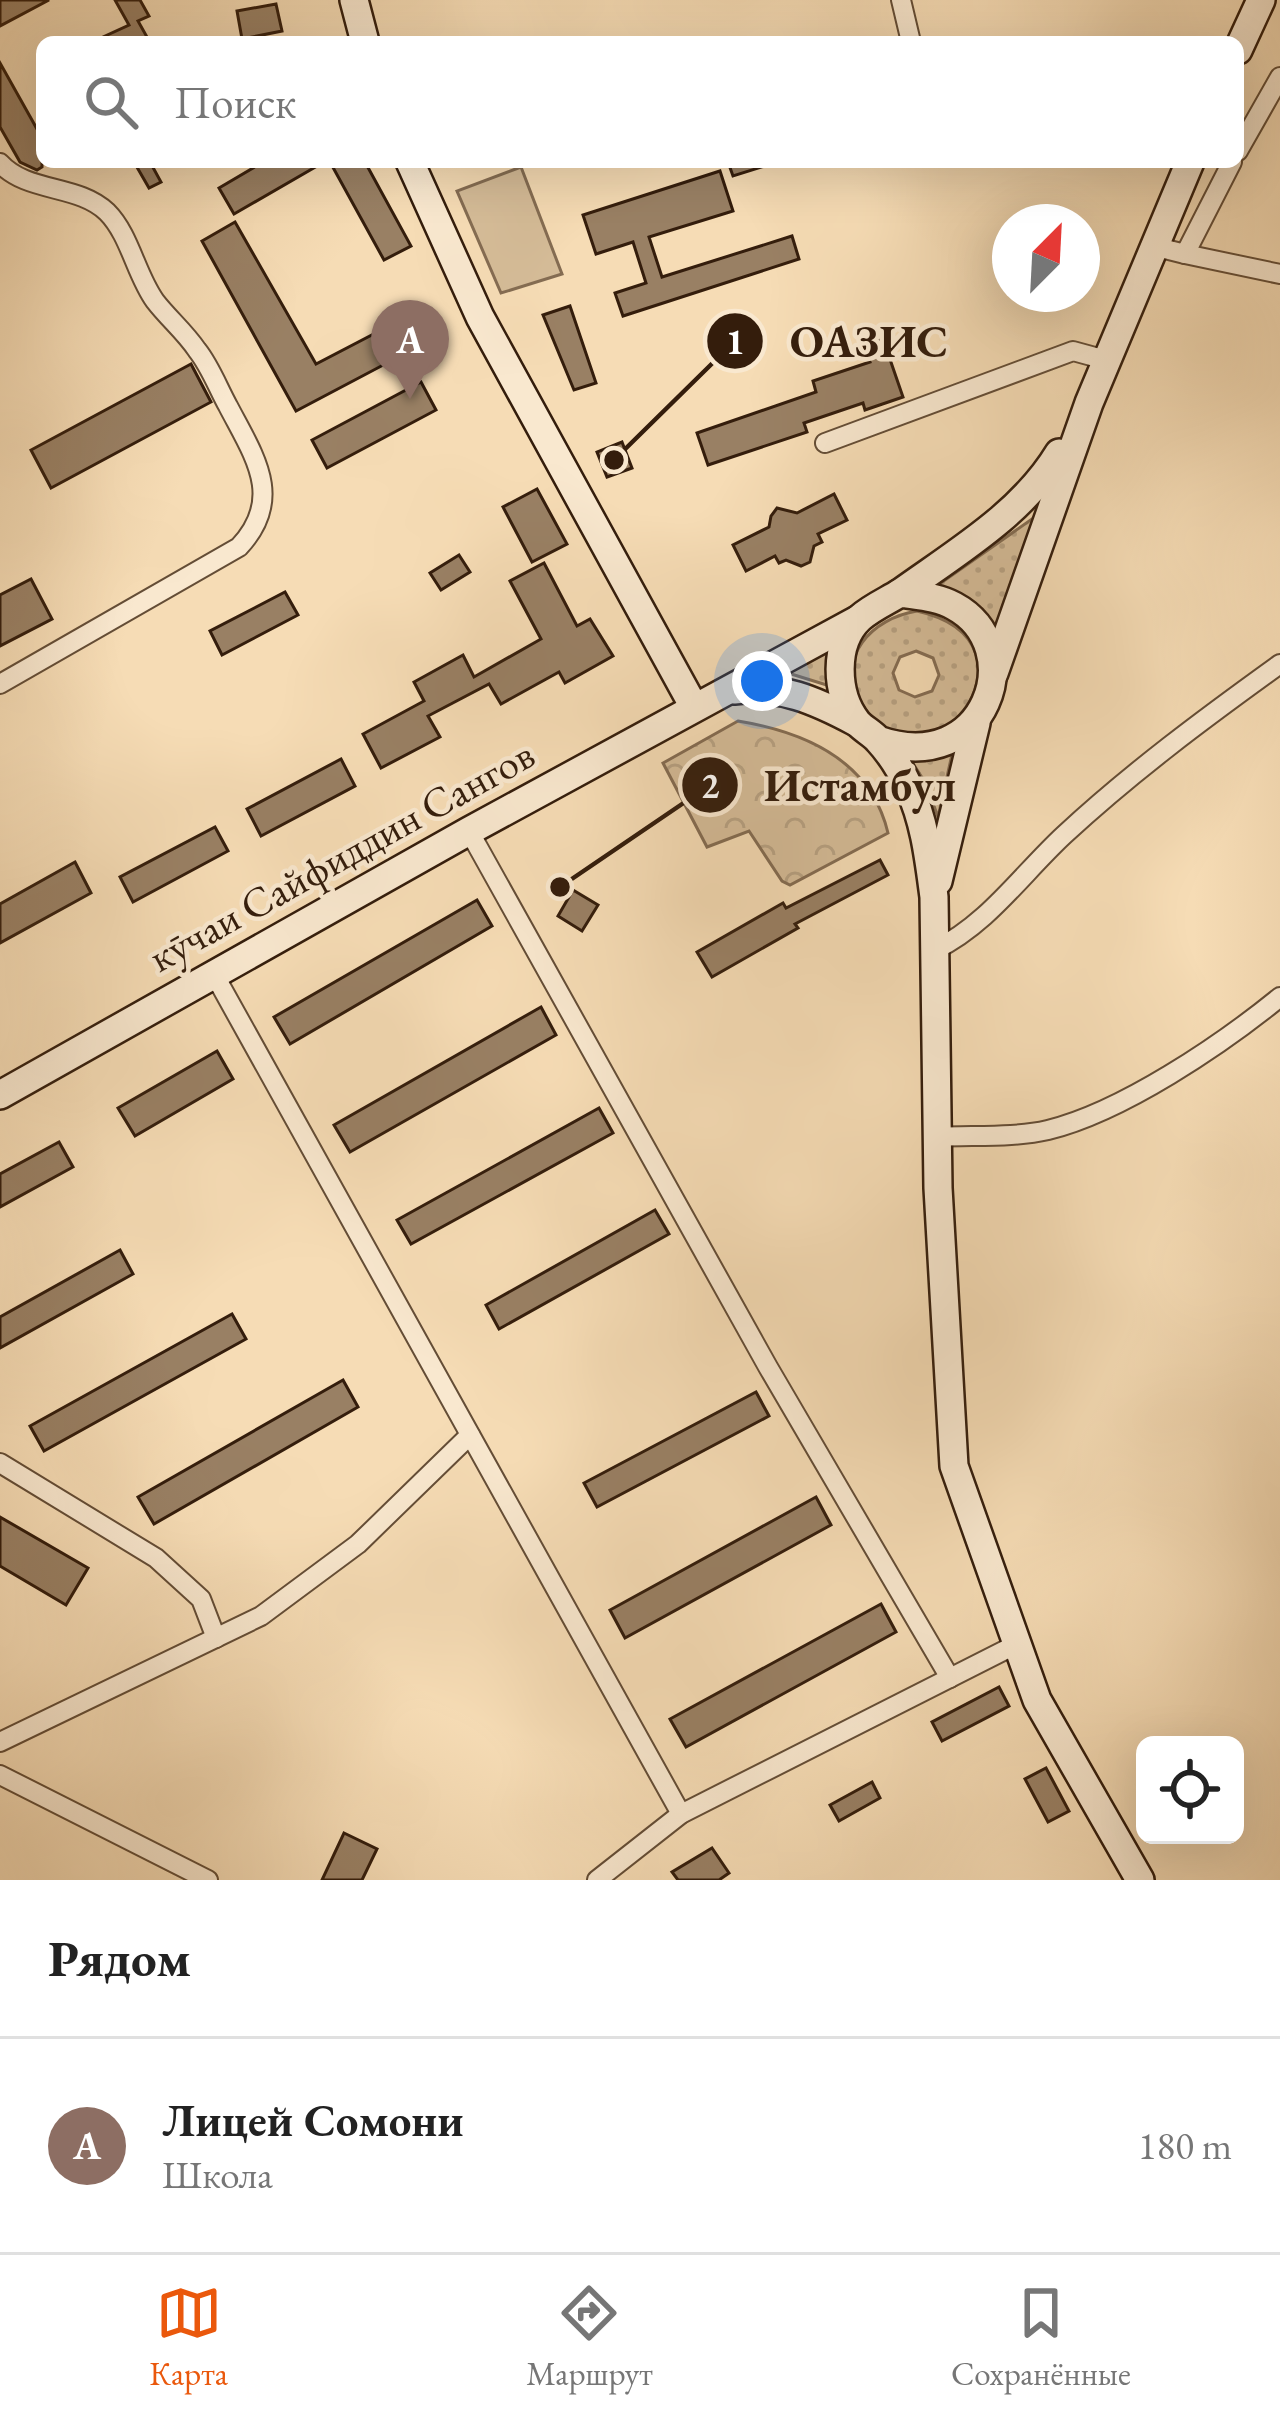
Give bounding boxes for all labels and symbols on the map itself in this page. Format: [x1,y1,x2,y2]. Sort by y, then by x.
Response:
north arrow [992,204,1100,312]
pin: A [371,300,449,399]
callout: ОАЗИС [705,301,972,382]
text: ОАЗИС [790,312,948,370]
text: 1 [725,318,745,365]
your location [732,651,792,711]
street label: кӯчаи Сайфиддин Сангов [139,726,544,984]
callout: Истамбул [680,744,980,825]
text: Истамбул [764,756,956,814]
text: 2 [700,762,720,809]

